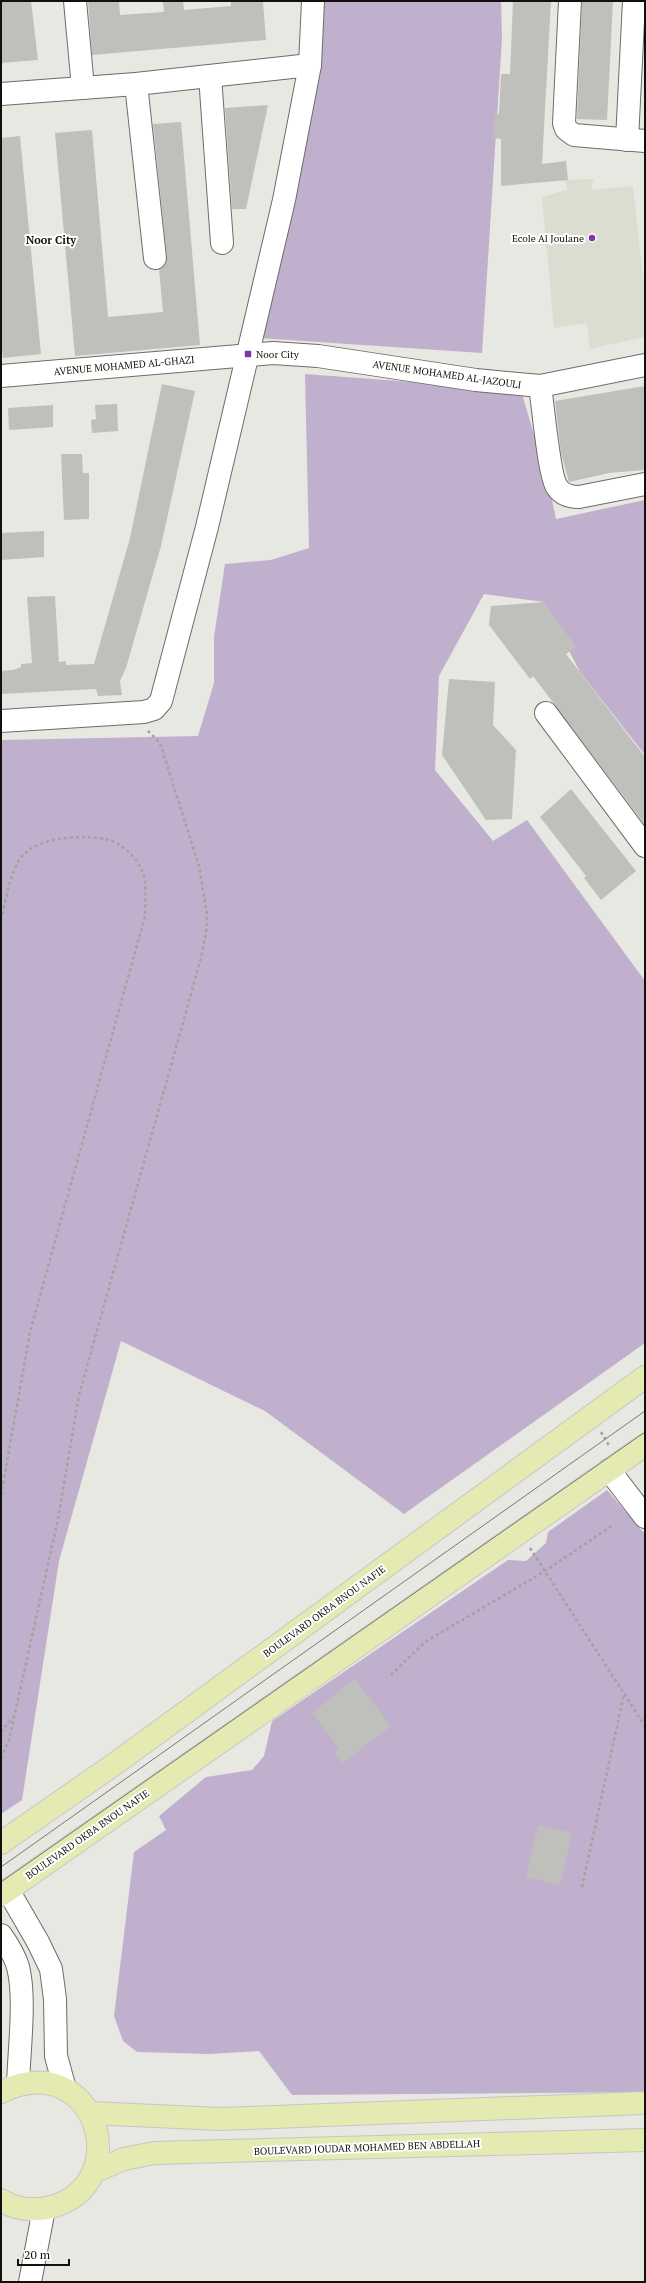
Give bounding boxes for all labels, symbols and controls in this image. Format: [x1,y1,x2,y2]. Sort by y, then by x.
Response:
place label: Ecole Al Joulane [512,232,584,245]
district label: Noor City [26,233,76,247]
marker: Ecole Al Joulane [587,233,597,243]
place label: Noor City [256,348,300,361]
marker: Noor City [243,349,253,359]
street label: AVENUE MOHAMED AL-GHAZI [53,353,196,378]
street label: AVENUE MOHAMED AL-JAZOULI [372,358,523,391]
street label: BOULEVARD OKBA BNOU NAFIE [261,1563,388,1660]
street label: BOULEVARD OKBA BNOU NAFIE [23,1787,152,1882]
street label: BOULEVARD JOUDAR MOHAMED BEN ABDELLAH [254,2137,480,2158]
scale bar [18,2241,69,2267]
text: 20 m [24,2247,51,2262]

